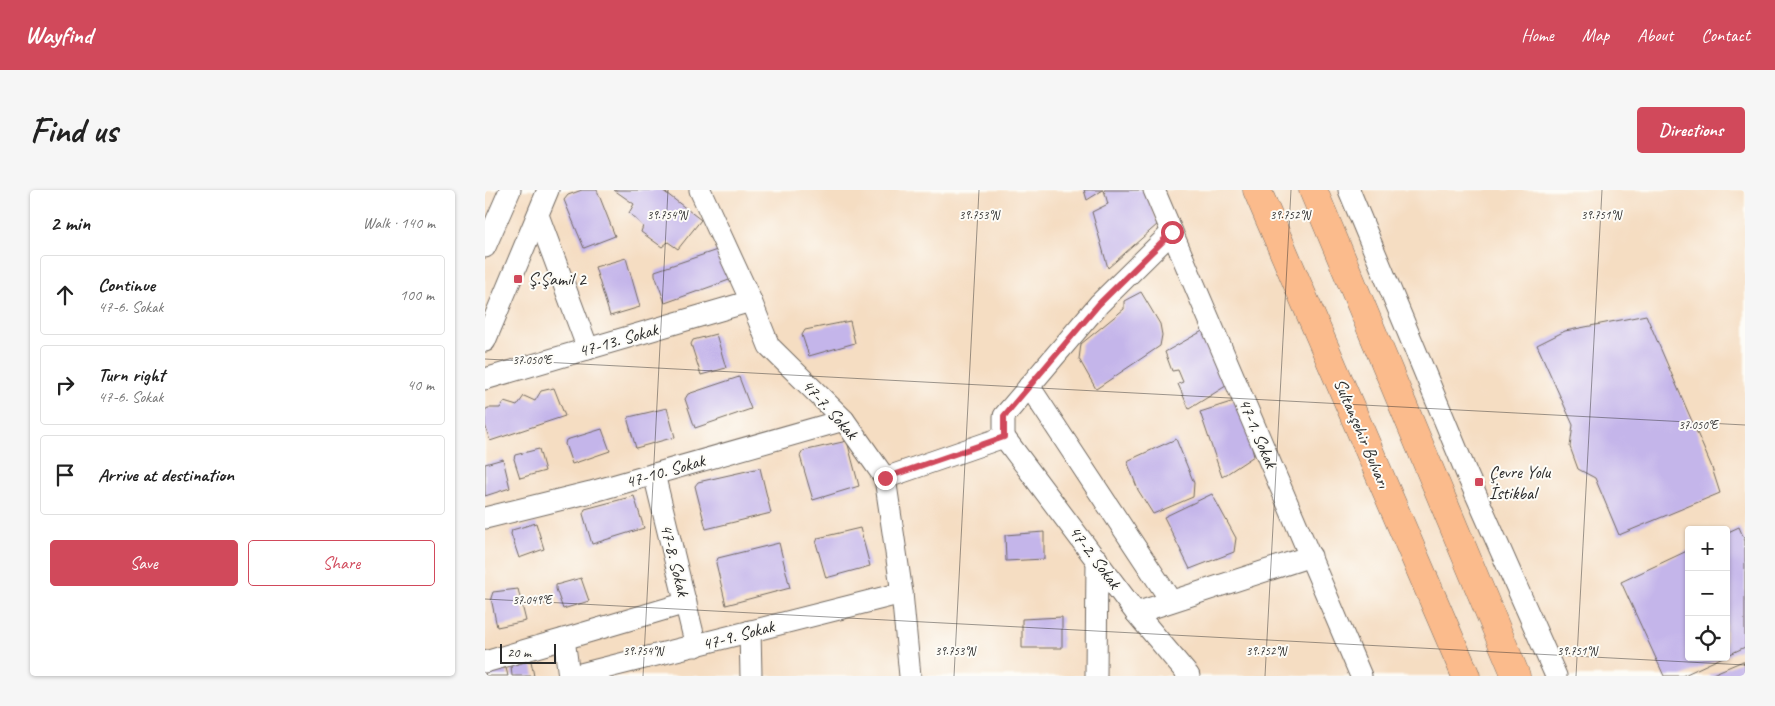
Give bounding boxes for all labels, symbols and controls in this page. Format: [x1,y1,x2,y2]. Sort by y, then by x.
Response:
text: Wayfind [25,20,92,50]
text: Home [1521,24,1554,46]
text: Map [1582,24,1609,46]
text: About [1637,24,1673,46]
text: Contact [1701,24,1750,46]
button: Directions [1637,107,1745,153]
text: Find us [30,108,117,153]
text: 39.754°N [647,207,689,223]
text: 39.753°N [959,207,1001,223]
text: 39.752°N [1270,207,1312,223]
text: 39.751°N [1581,207,1623,223]
text: 2 min [50,210,90,236]
text: Walk · 140 m [363,213,435,233]
route start [1161,221,1184,244]
place label: Ş.Şamil 2 [528,268,588,290]
text: Continue [98,273,155,297]
marker: Ş.Şamil 2 [512,273,524,285]
icon: ahead [51,281,79,309]
text: 100 m [400,285,434,305]
text: 47-6. Sokak [98,297,163,317]
street label: 47-13. Sokak [576,318,662,362]
text: 37.050°E [512,352,553,368]
text: Turn right [98,363,165,387]
icon: right [51,371,79,399]
street label: 47-7. Sokak [797,374,864,445]
text: 40 m [407,375,434,395]
street label: Sultanşehir Bulvarı [1329,375,1395,492]
text: 47-6. Sokak [98,387,163,407]
street label: 47-1. Sokak [1234,395,1283,472]
text: 37.050°E [1678,417,1719,433]
street label: 47-10. Sokak [623,449,709,493]
icon: arrive [51,461,79,489]
place label: Çevre Yolu İstikbal [1489,461,1552,504]
text: Arrive at destination [98,463,234,487]
route end [874,467,897,490]
marker: Çevre Yolu İstikbal [1473,476,1485,488]
street label: 47-2. Sokak [1064,521,1127,594]
street label: 47-8. Sokak [655,522,695,600]
map controls [1685,526,1730,661]
button: + [1685,526,1730,571]
button: Save [50,540,238,586]
button: Share [248,540,435,586]
button: − [1685,571,1730,616]
text: 37.049°E [512,592,553,608]
street label: 47-9. Sokak [700,615,778,655]
button: locate [1685,616,1730,661]
scale bar [500,641,556,664]
text: 39.754°N [623,643,665,659]
text: 39.753°N [935,643,977,659]
text: 39.752°N [1246,643,1288,659]
text: 39.751°N [1557,643,1599,659]
text: 20 m [507,644,531,661]

